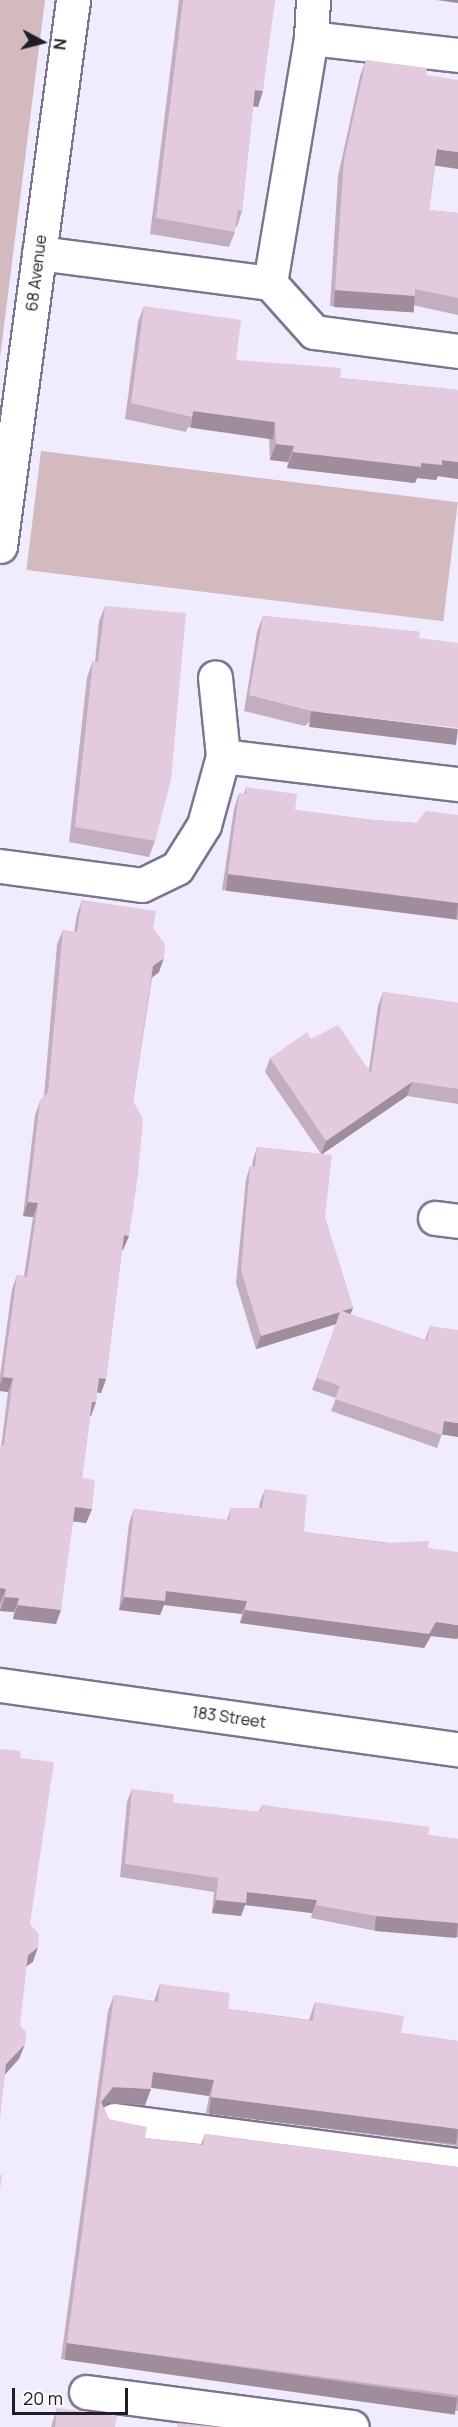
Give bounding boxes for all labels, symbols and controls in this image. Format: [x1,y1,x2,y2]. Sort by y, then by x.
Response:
north arrow [12,12,72,72]
text: N [48,37,71,51]
street label: 68 Avenue [22,234,50,312]
street label: 183 Street [191,1702,267,1732]
scale bar [15,2376,130,2414]
text: 20 m [23,2386,63,2410]

